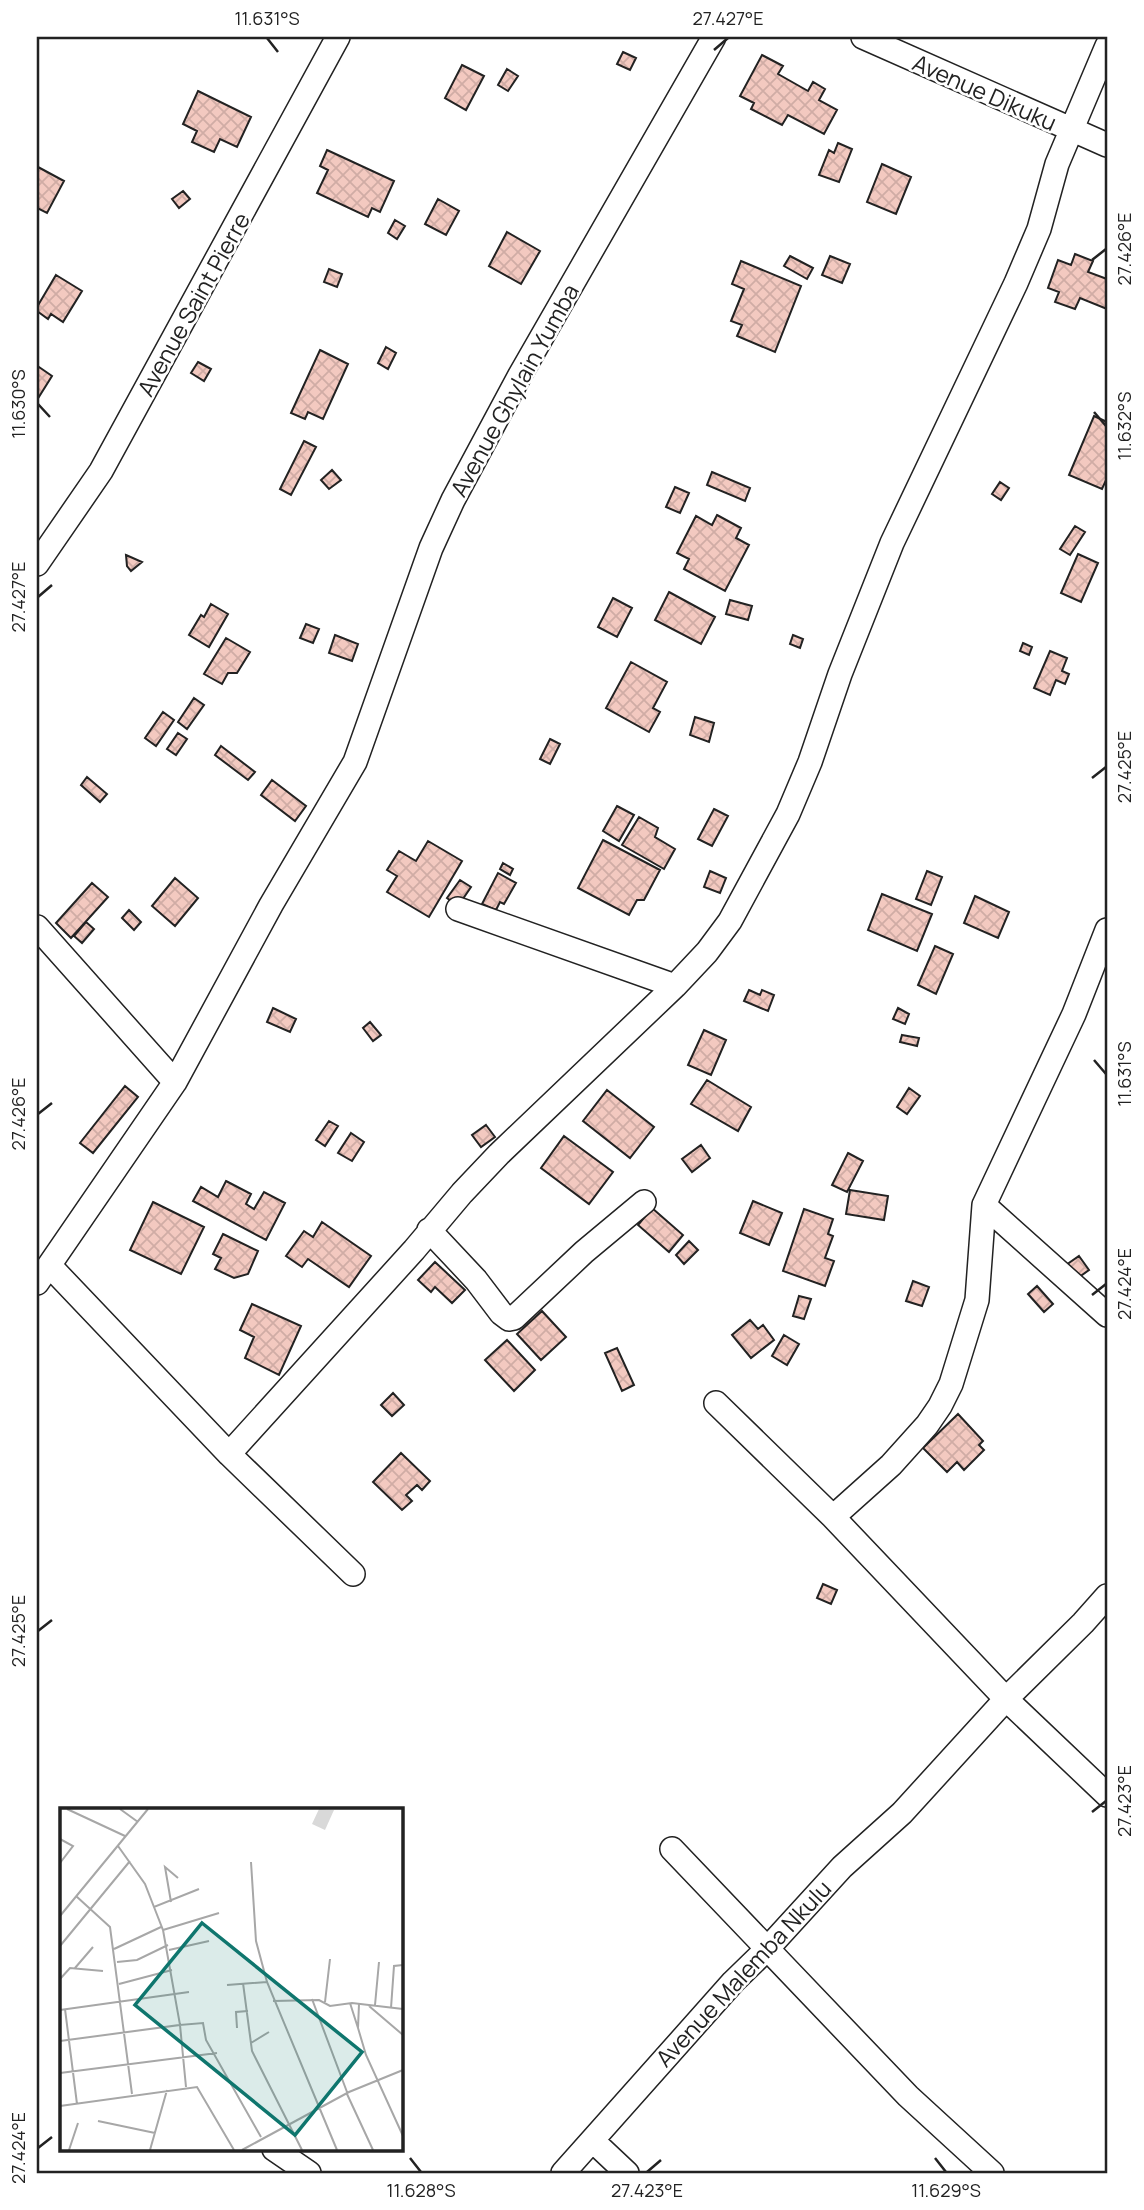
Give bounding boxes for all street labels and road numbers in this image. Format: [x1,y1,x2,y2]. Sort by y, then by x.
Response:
street label: Avenue Dikuku [908,46,1062,138]
street label: Avenue Saint Pierre [129,206,257,402]
street label: Avenue Ghylain Yumba [442,278,586,502]
street label: Avenue Malemba Nkulu [648,1873,838,2073]

